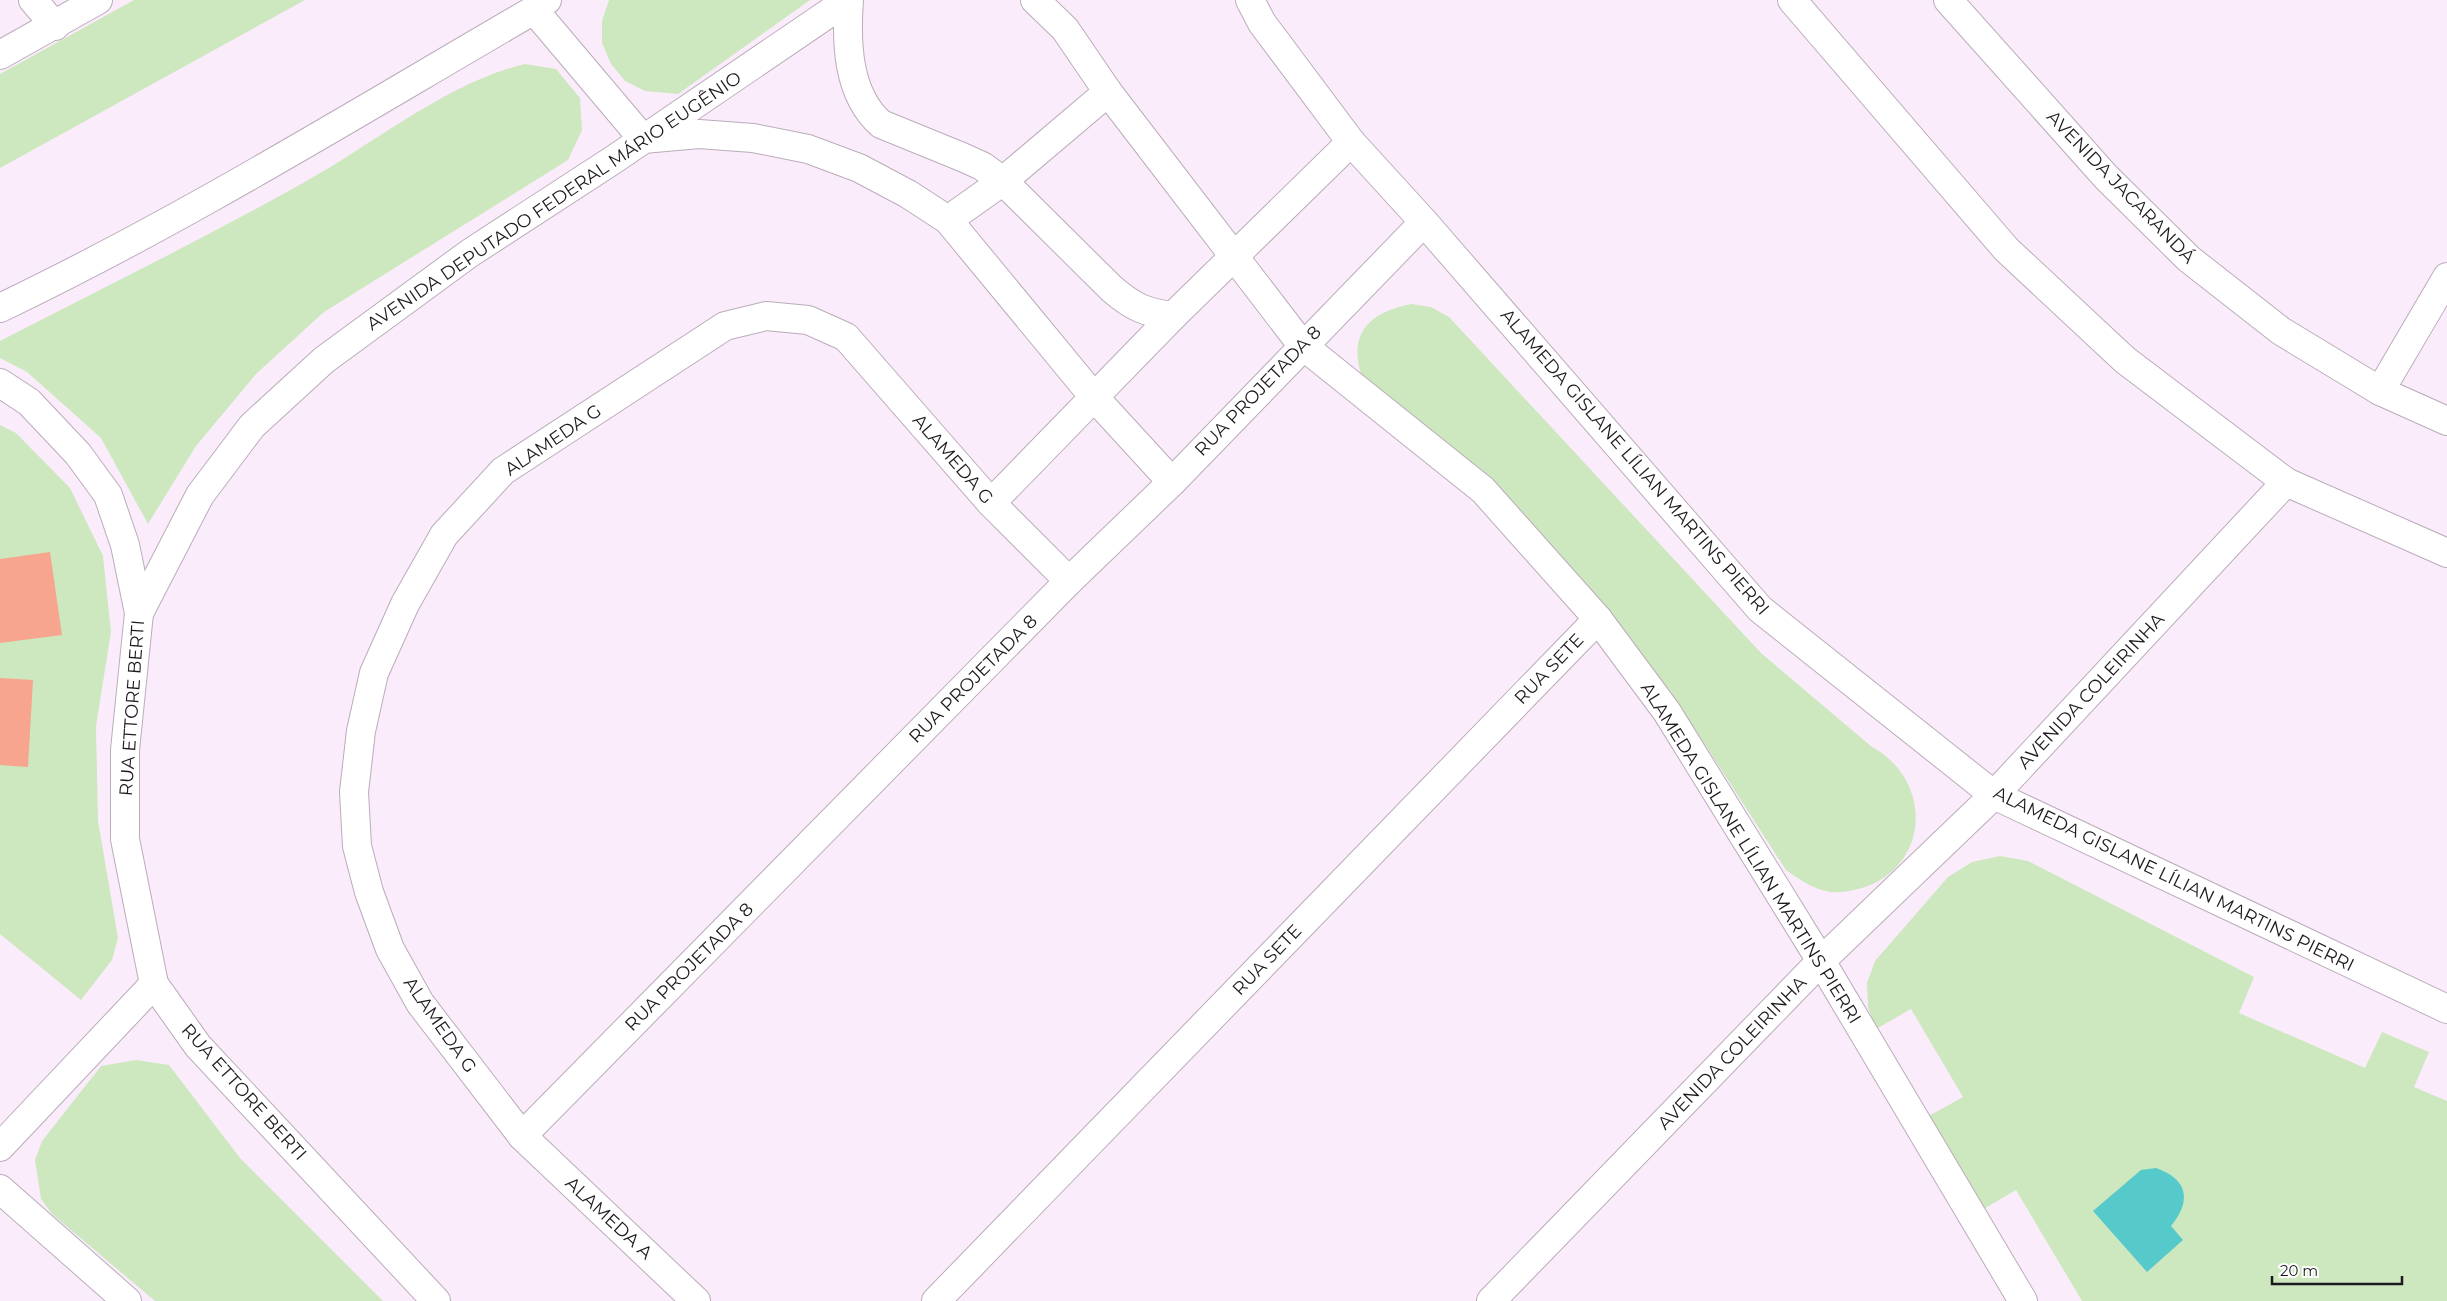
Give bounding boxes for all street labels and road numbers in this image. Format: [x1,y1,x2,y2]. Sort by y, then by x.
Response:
street label: AVENIDA DEPUTADO FEDERAL MÁRIO EUGÊNIO [362,67,746,335]
street label: AVENIDA JACARANDÁ [2042,106,2200,268]
street label: ALAMEDA GISLANE LÍLIAN MARTINS PIERRI [1496,304,1774,620]
street label: RUA PROJETADA 8 [1190,321,1326,461]
street label: ALAMEDA G [500,400,606,480]
street label: ALAMEDA G [908,410,998,508]
street label: AVENIDA COLEIRINHA [2013,609,2169,773]
street label: RUA PROJETADA 8 [904,610,1042,748]
street label: RUA ETTORE BERTI [115,619,149,797]
street label: RUA SETE [1510,629,1588,709]
street label: ALAMEDA GISLANE LÍLIAN MARTINS PIERRI [1636,678,1866,1028]
street label: ALAMEDA GISLANE LÍLIAN MARTINS PIERRI [1990,782,2358,976]
street label: RUA PROJETADA 8 [620,898,758,1036]
street label: RUA SETE [1228,920,1306,1000]
street label: AVENIDA COLEIRINHA [1653,972,1811,1134]
street label: ALAMEDA G [399,973,481,1077]
street label: RUA ETTORE BERTI [177,1019,311,1165]
street label: ALAMEDA A [561,1172,657,1264]

